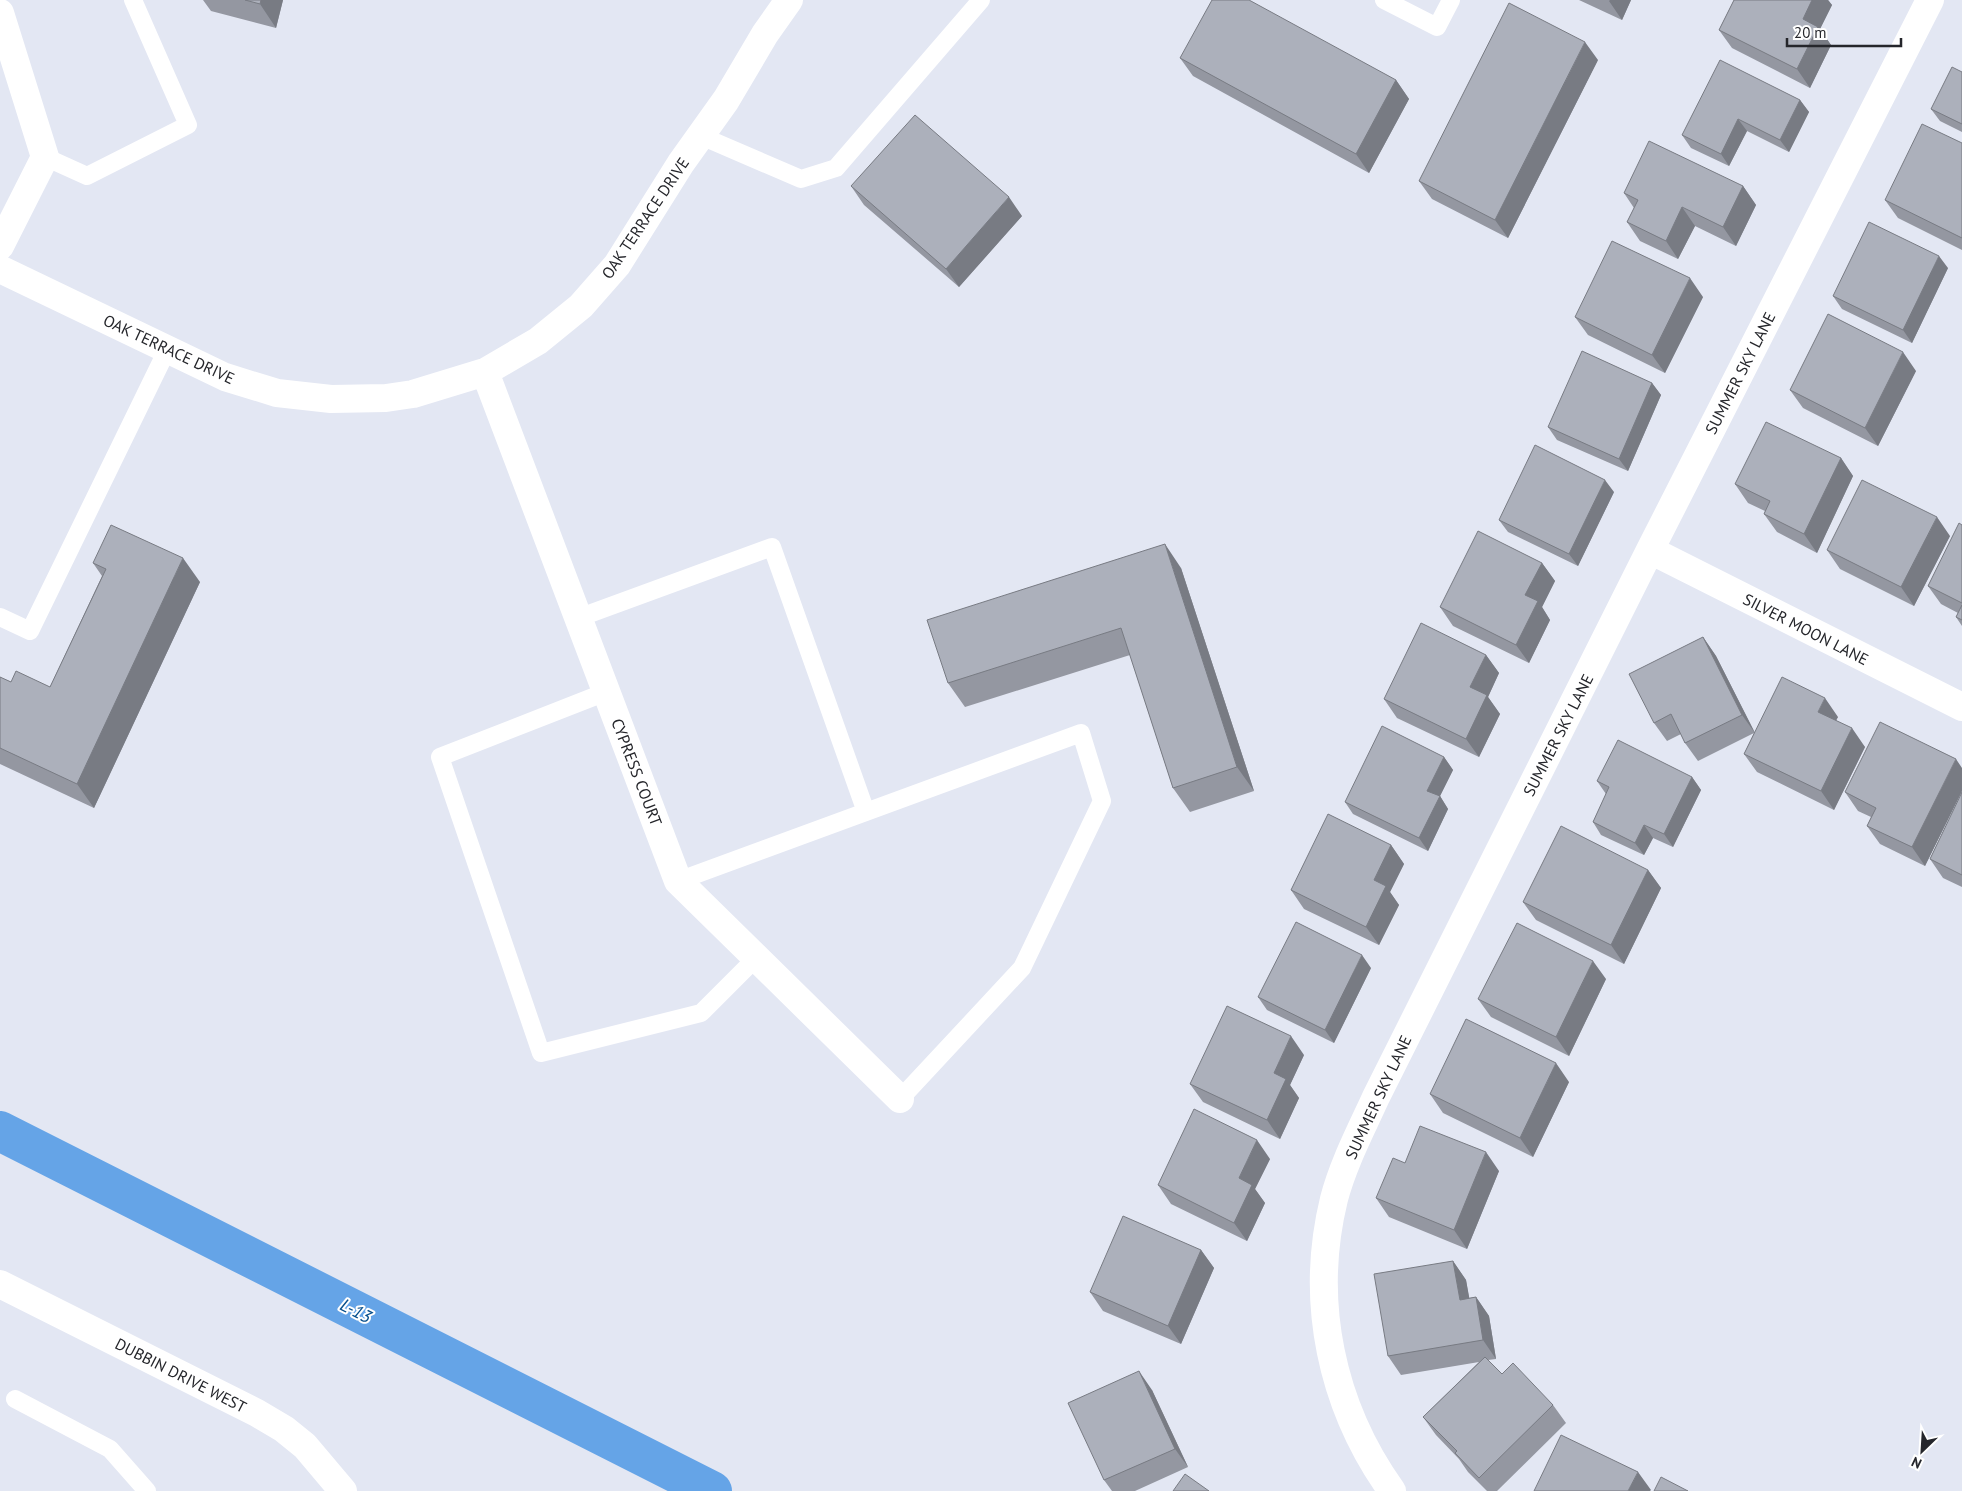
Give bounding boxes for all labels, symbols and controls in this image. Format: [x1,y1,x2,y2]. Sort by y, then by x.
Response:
scale bar [1787,15,1901,47]
text: 20 m [1794,23,1827,42]
street label: OAK TERRACE DRIVE [597,153,693,283]
street label: SUMMER SKY LANE [1701,309,1779,437]
street label: OAK TERRACE DRIVE [100,310,238,388]
street label: SILVER MOON LANE [1740,589,1872,669]
street label: SUMMER SKY LANE [1519,671,1597,799]
street label: CYPRESS COURT [607,716,667,829]
street label: SUMMER SKY LANE [1341,1032,1415,1162]
water label: L-13 [337,1293,376,1328]
street label: DUBBIN DRIVE WEST [112,1333,250,1417]
north arrow [1897,1426,1947,1476]
text: N [1909,1453,1924,1473]

